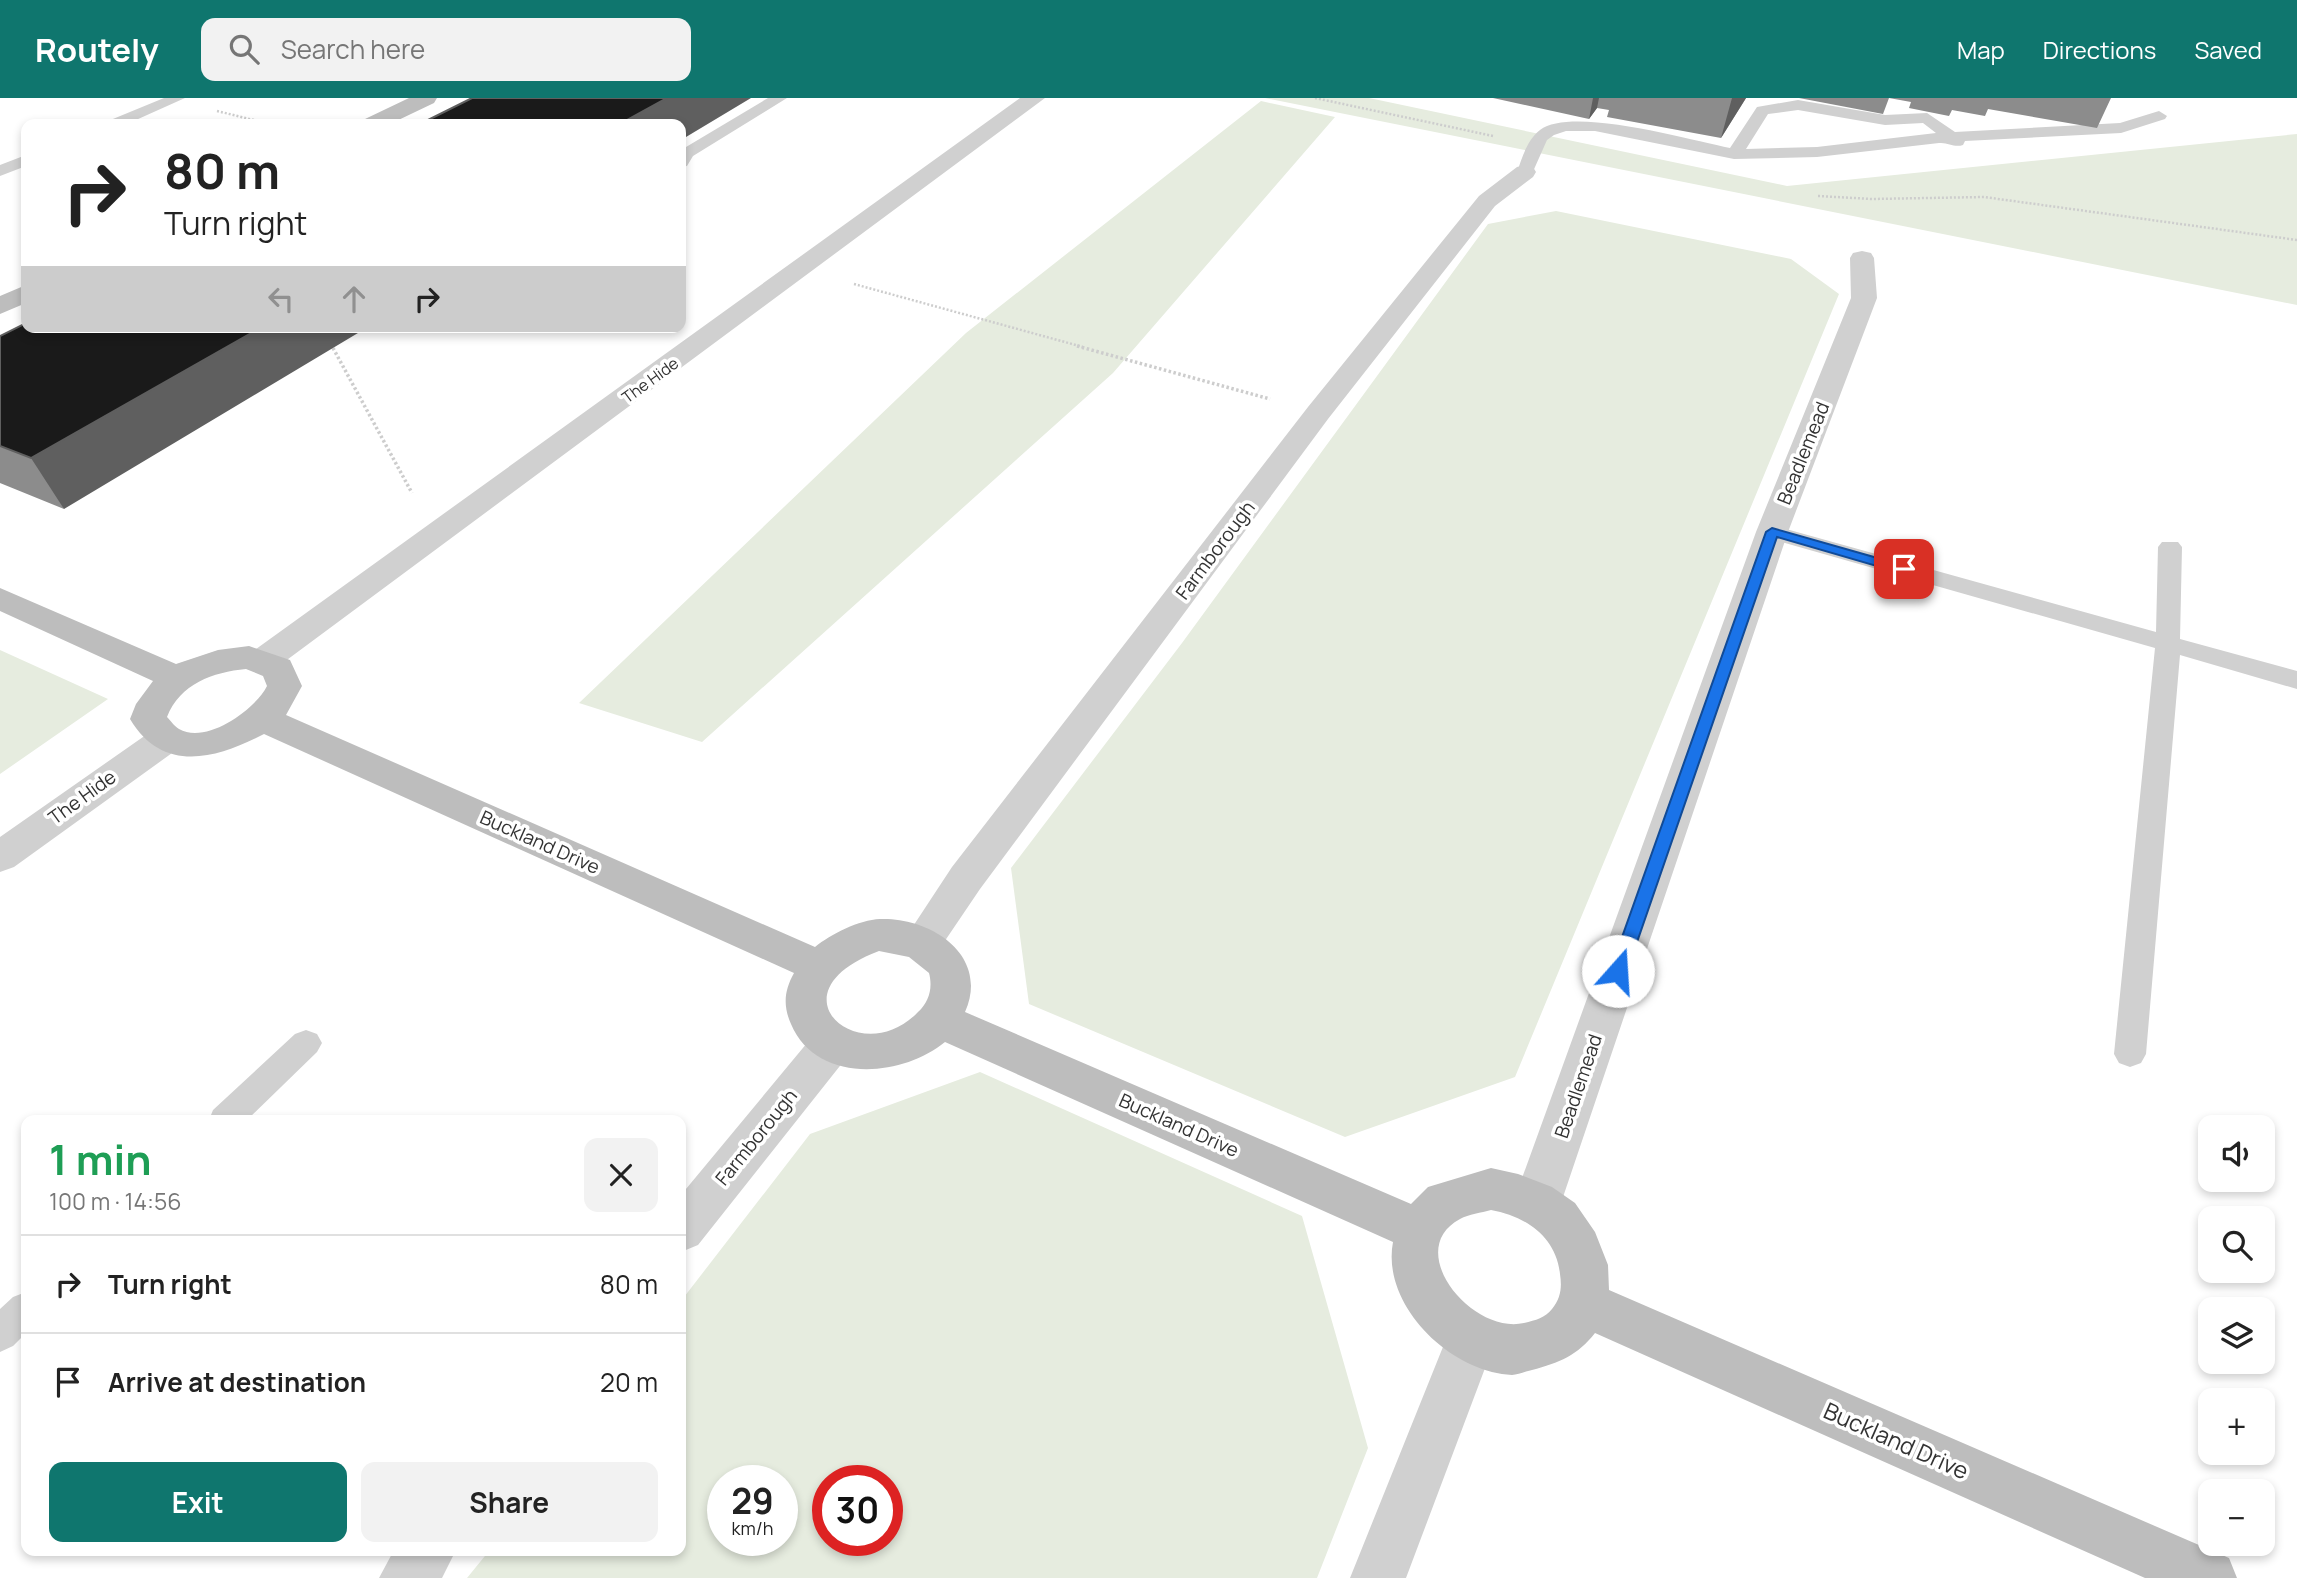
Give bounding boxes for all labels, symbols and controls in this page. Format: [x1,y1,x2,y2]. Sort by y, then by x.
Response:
search box [201,18,691,81]
text: Routely [35,27,159,72]
icon: search [225,30,263,68]
text: Search here [281,31,425,67]
text: Map [1957,33,2005,66]
text: Directions [2043,33,2156,66]
text: Saved [2194,33,2262,66]
text: 80 m [164,137,280,204]
icon: right [49,147,140,238]
text: Turn right [164,201,307,245]
icon: left [262,280,300,318]
icon: ahead [335,280,373,318]
icon: right [408,280,446,318]
street label: The Hide [617,352,683,408]
street label: Beadlemead [1771,398,1835,508]
street label: Farmborough [1169,495,1261,605]
pin [1874,539,1934,599]
icon: arrive [1885,550,1923,588]
street label: The Hide [43,764,121,830]
street label: Buckland Drive [476,804,604,880]
position arrow [1581,934,1655,1008]
street label: Beadlemead [1548,1031,1608,1141]
street label: Farmborough [709,1083,803,1191]
street label: Buckland Drive [1115,1087,1243,1163]
map controls [2198,1115,2275,1556]
button: sound [2198,1115,2275,1192]
text: 1 min [49,1130,152,1188]
button: close [584,1138,658,1212]
text: 100 m · 14:56 [49,1185,182,1217]
button: search [2198,1206,2275,1283]
icon: right [49,1265,87,1303]
text: Turn right [108,1266,232,1302]
text: 80 m [600,1266,658,1302]
button: layers [2198,1297,2275,1374]
icon: arrive [49,1363,87,1401]
text: Arrive at destination [108,1364,366,1400]
text: 20 m [600,1364,658,1400]
button: + [2198,1388,2275,1465]
street label: Buckland Drive [1819,1394,1974,1486]
button: Exit [49,1462,347,1542]
button: Share [361,1462,658,1542]
speed limit sign: 30 [812,1465,903,1556]
text: 29 [731,1477,774,1525]
button: − [2198,1479,2275,1556]
text: km/h [732,1516,773,1540]

